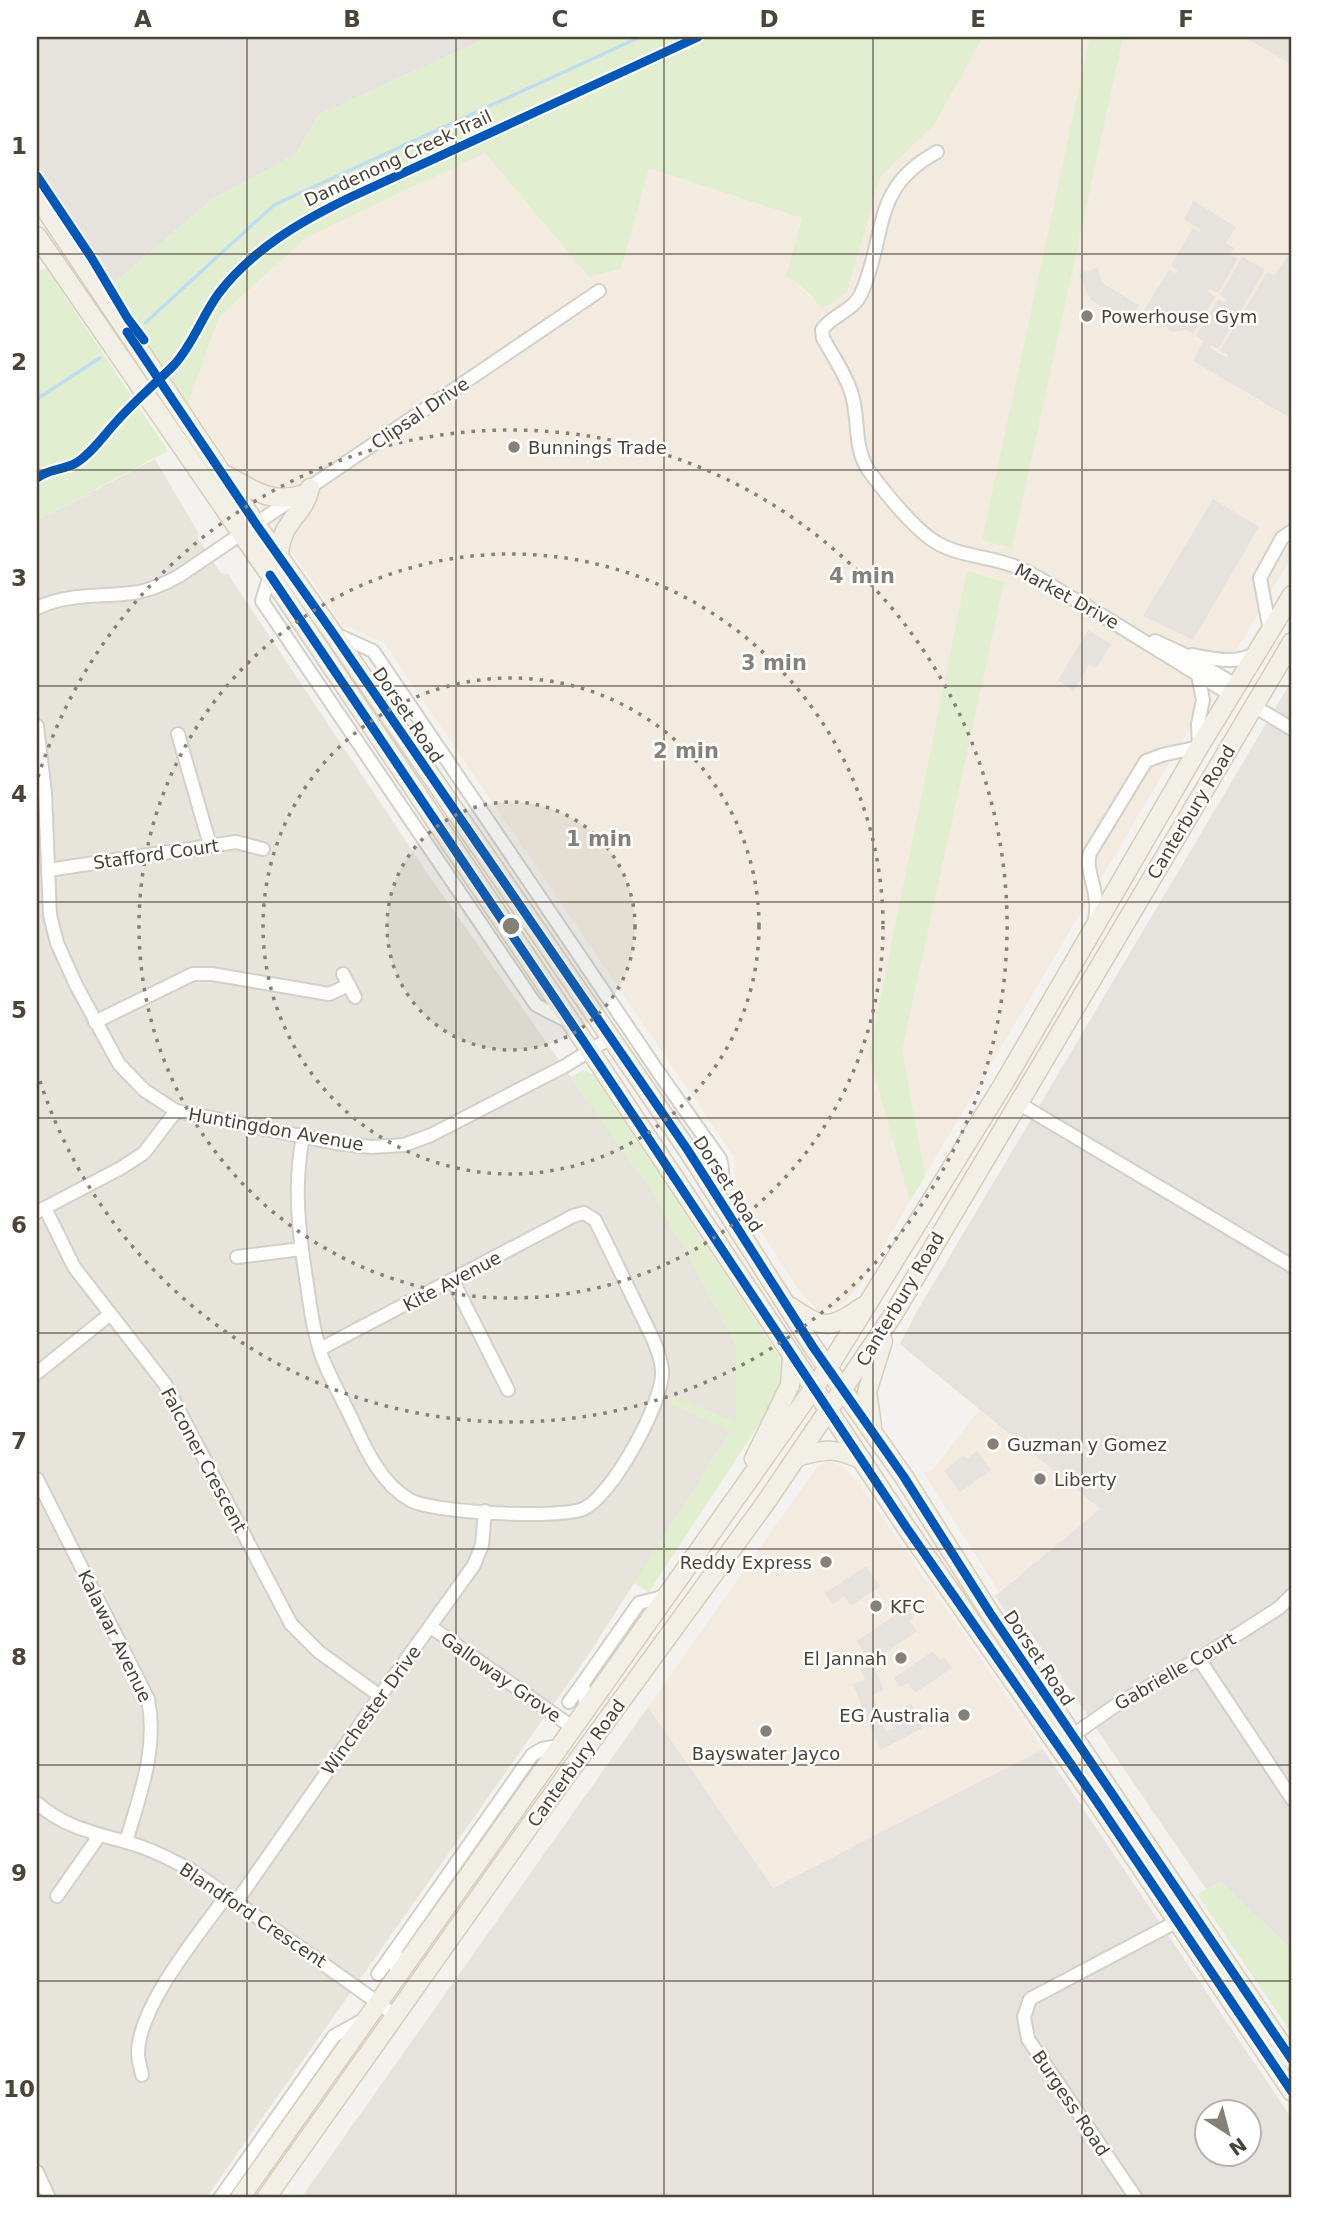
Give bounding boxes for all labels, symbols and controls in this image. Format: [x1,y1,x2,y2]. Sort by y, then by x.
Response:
text: A [134,6,152,32]
text: B [343,6,361,32]
text: C [552,6,568,32]
text: D [759,6,779,32]
text: E [970,6,986,32]
text: F [1178,6,1194,32]
street label: Dandenong Creek Trail [301,105,495,211]
text: 1 [11,133,27,159]
place label: Powerhouse Gym [1101,306,1257,327]
marker: Powerhouse Gym [1079,308,1095,324]
text: 2 [11,349,27,375]
street label: Clipsal Drive [367,373,473,453]
place label: Bunnings Trade [528,437,667,458]
marker: Bunnings Trade [506,439,522,455]
street label: Market Drive [1011,559,1123,633]
text: 4 min [829,564,895,588]
text: 3 [11,565,27,591]
text: 3 min [741,651,807,675]
street label: Dorset Road [368,663,448,767]
text: 2 min [653,739,719,763]
street label: Canterbury Road [1143,741,1239,883]
text: 4 [11,781,27,807]
text: 1 min [566,827,632,851]
street label: Stafford Court [92,835,220,873]
centre of rings [499,914,523,938]
text: 5 [11,997,27,1023]
street label: Huntingdon Avenue [187,1103,365,1155]
street label: Dorset Road [689,1132,767,1236]
text: 6 [11,1212,27,1238]
street label: Canterbury Road [852,1228,948,1370]
street label: Kite Avenue [400,1246,504,1316]
street label: Falconer Crescent [157,1384,251,1536]
text: 7 [11,1428,27,1454]
place label: Guzman y Gomez [1007,1434,1167,1455]
marker: Guzman y Gomez [985,1436,1001,1452]
place label: Liberty [1054,1469,1117,1490]
marker: Liberty [1032,1471,1048,1487]
place label: Reddy Express [680,1552,812,1573]
marker: Reddy Express [818,1554,834,1570]
street label: Kalawar Avenue [74,1567,156,1705]
place label: KFC [890,1596,925,1617]
marker: KFC [868,1598,884,1614]
street label: Dorset Road [999,1606,1079,1710]
street label: Galloway Grove [437,1628,565,1726]
street label: Gabrielle Court [1111,1628,1239,1714]
street label: Winchester Drive [317,1641,425,1779]
text: 8 [11,1644,27,1670]
place label: El Jannah [803,1648,887,1669]
marker: El Jannah [893,1650,909,1666]
street label: Canterbury Road [523,1695,629,1831]
place label: EG Australia [839,1705,950,1726]
marker: EG Australia [956,1707,972,1723]
marker: Bayswater Jayco [758,1723,774,1739]
place label: Bayswater Jayco [692,1743,840,1764]
street label: Blandford Crescent [176,1858,330,1972]
text: 9 [11,1860,27,1886]
street label: Burgess Road [1028,2046,1114,2160]
text: 10 [3,2076,35,2102]
north arrow [1192,2098,1262,2168]
text: N [1225,2133,1251,2160]

